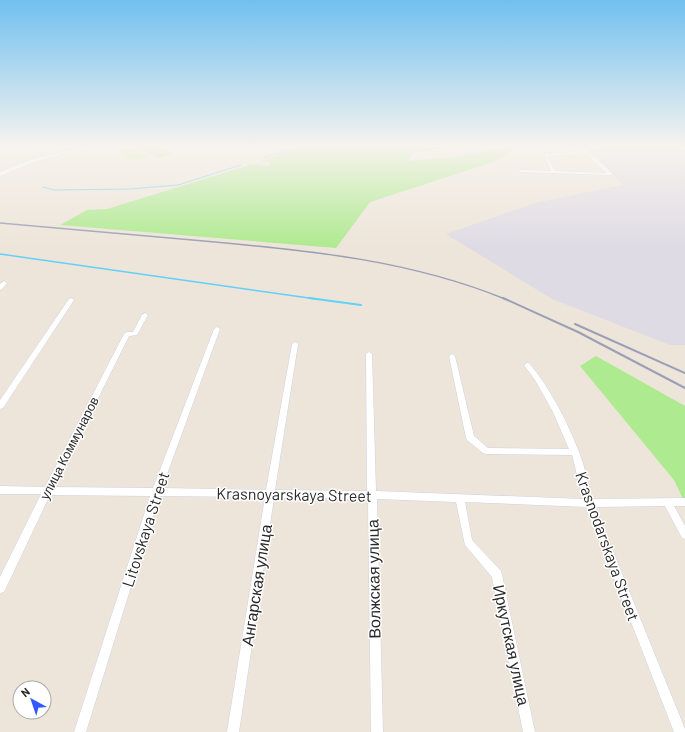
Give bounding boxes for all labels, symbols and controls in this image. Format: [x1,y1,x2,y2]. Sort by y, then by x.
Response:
street label: улица Коммунаров [36,394,102,502]
street label: Litovskaya Street [117,469,173,589]
street label: Krasnodarskaya Street [572,469,644,623]
street label: Krasnoyarskaya Street [216,483,372,505]
street label: Волжская улица [362,519,384,639]
street label: Ангарская улица [237,523,275,647]
street label: Иркутская улица [490,583,534,707]
north arrow [12,680,52,720]
text: N [18,685,32,699]

